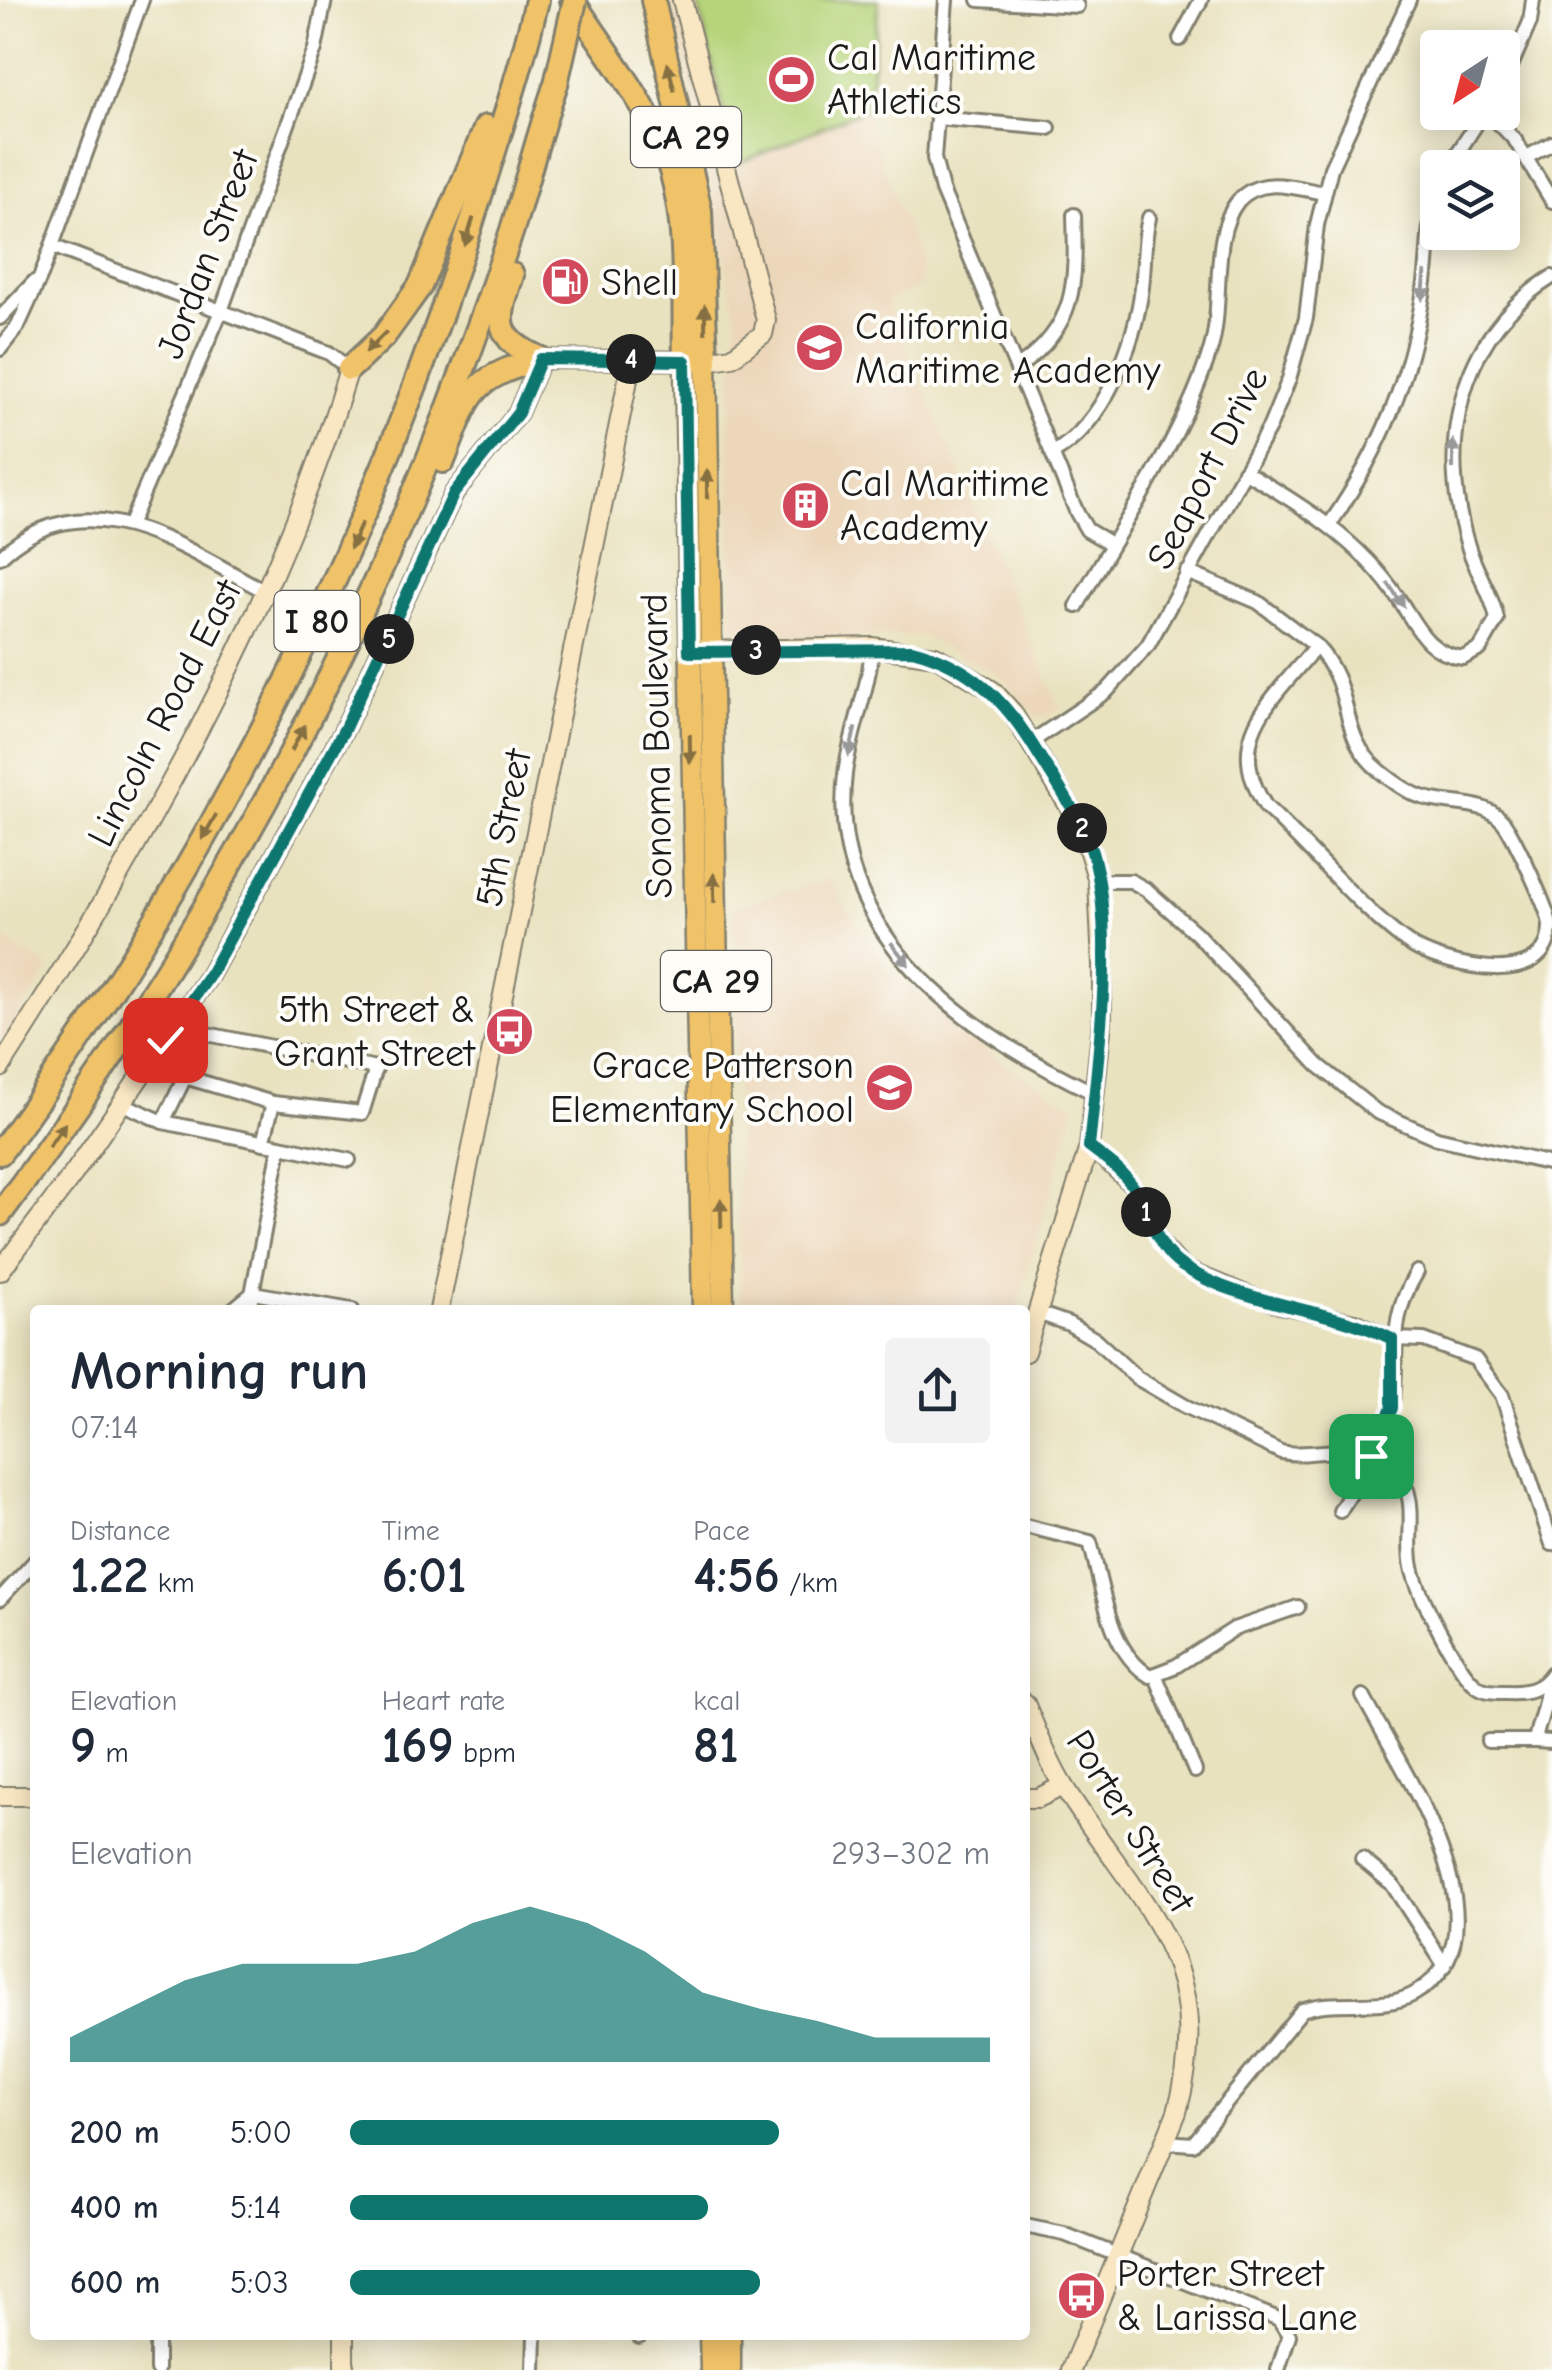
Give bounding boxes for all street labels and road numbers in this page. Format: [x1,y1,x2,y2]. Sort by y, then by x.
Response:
road number: CA 29 [631,107,741,167]
street label: Jordan Street [148,143,268,365]
street label: Seaport Drive [1138,360,1278,577]
street label: Lincoln Road East [79,572,252,854]
road number: I 80 [274,591,360,651]
street label: Sonoma Boulevard [632,593,682,899]
street label: 5th Street [467,745,541,911]
road number: CA 29 [661,951,771,1011]
street label: Porter Street [1057,1722,1204,1922]

